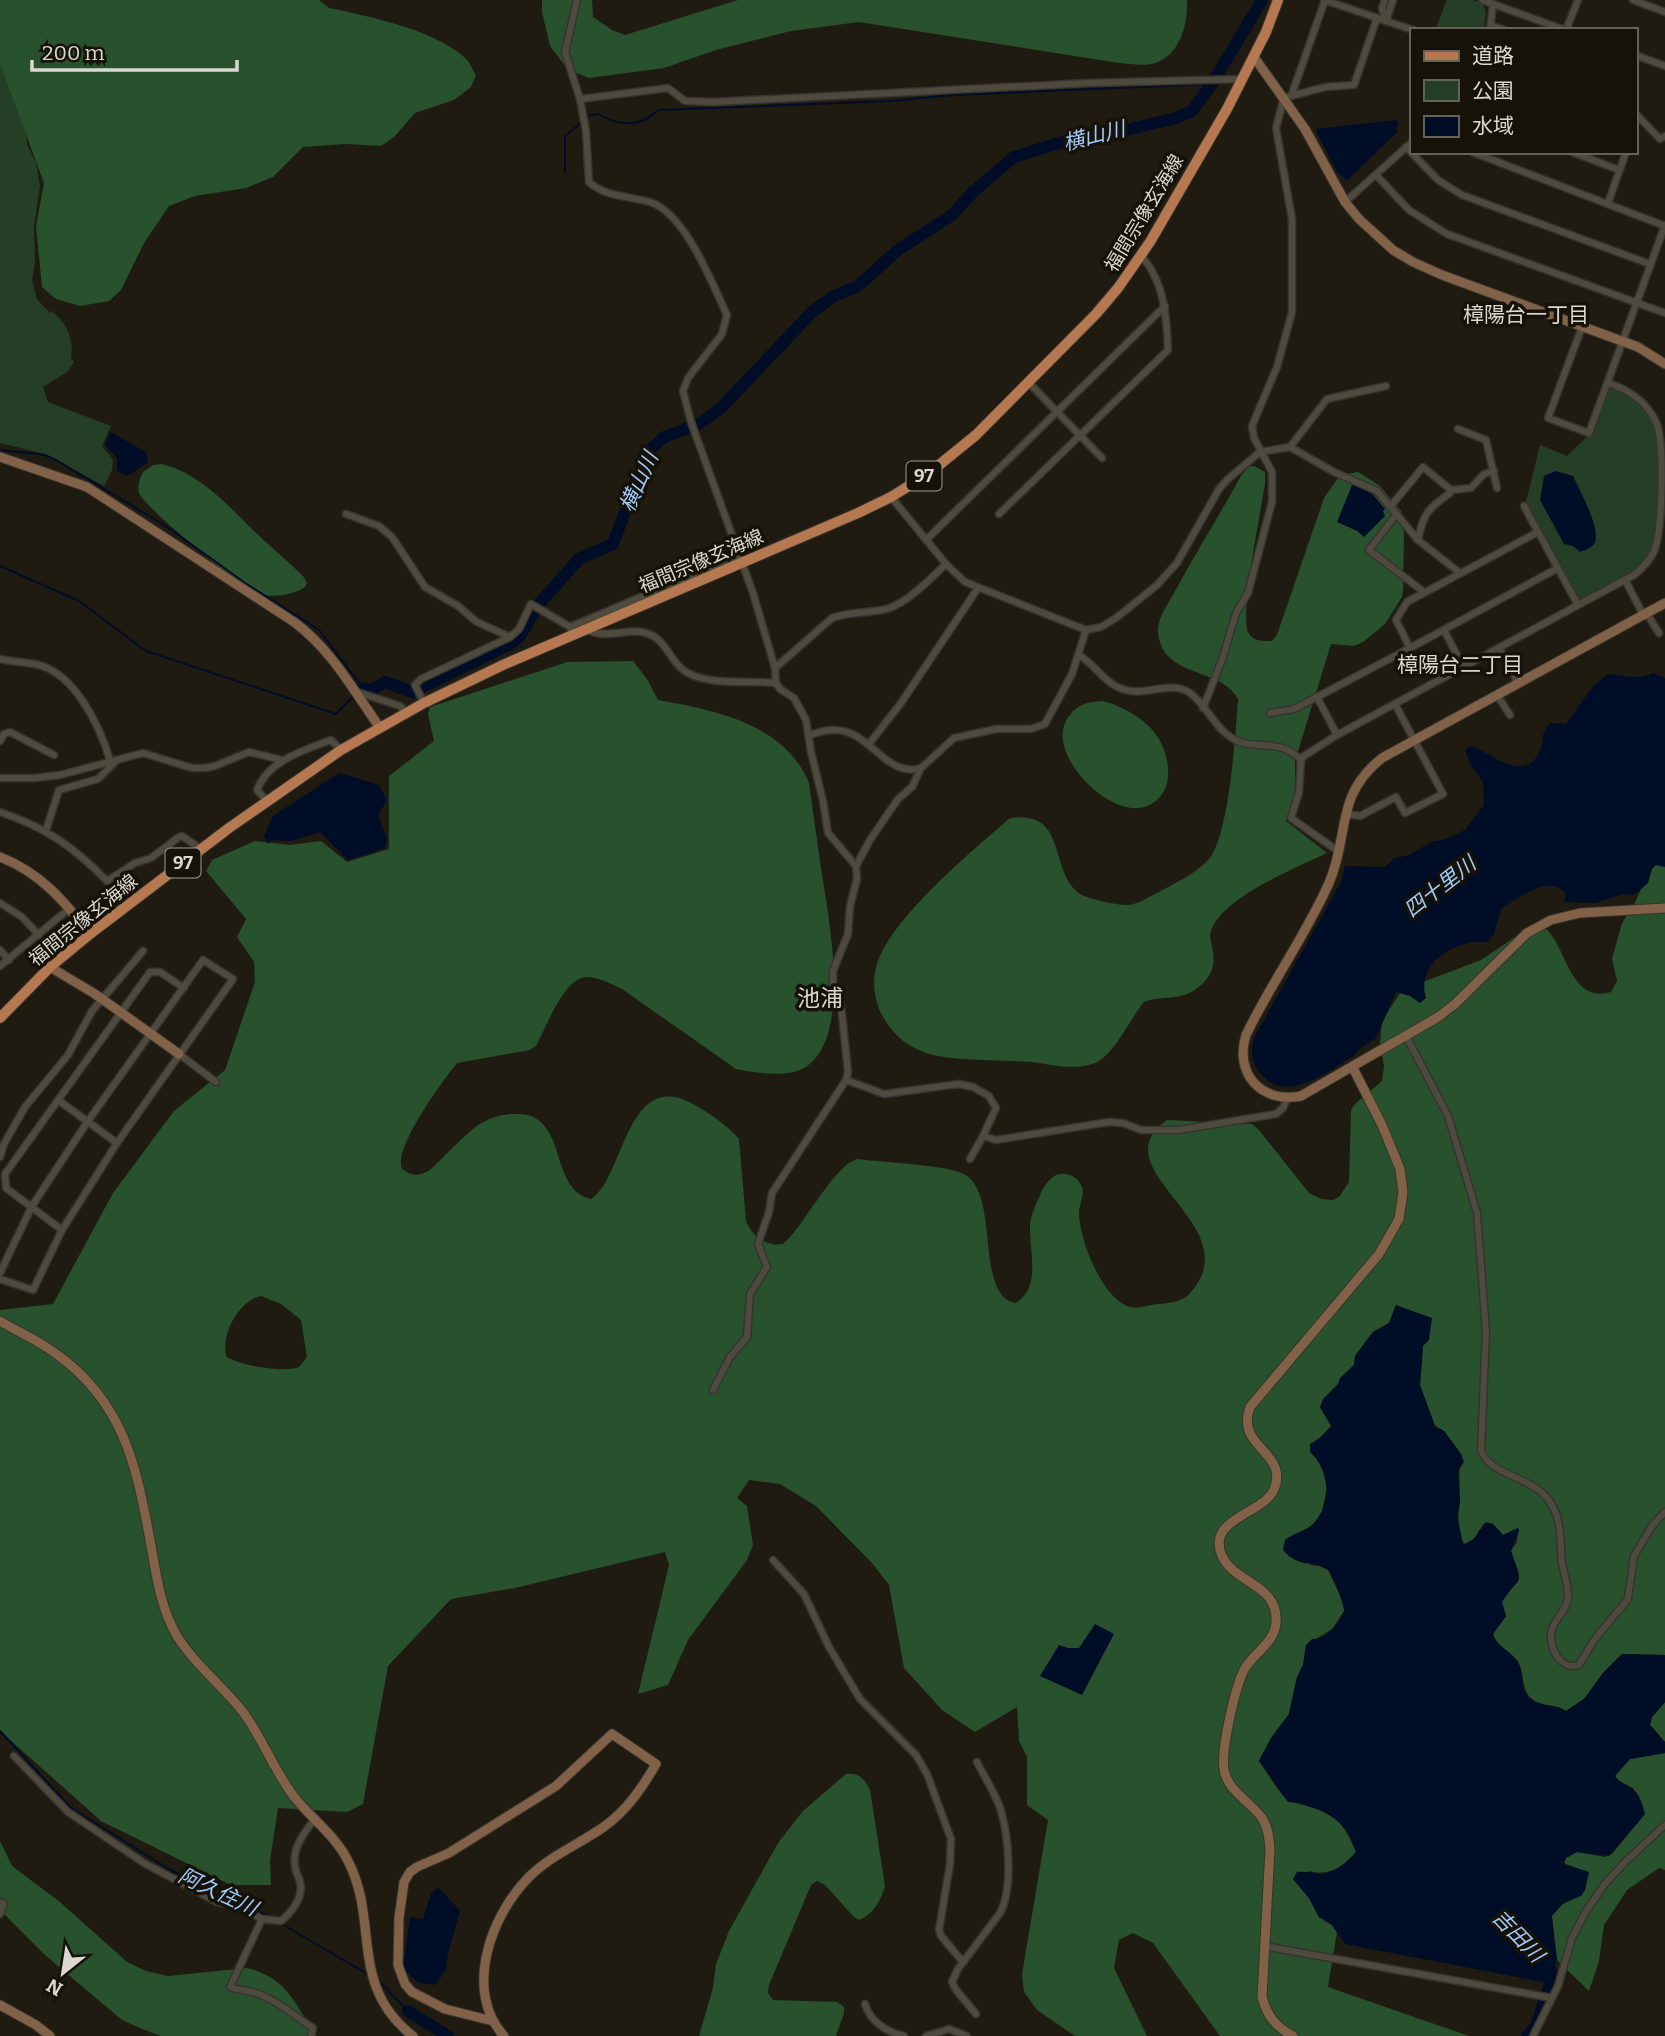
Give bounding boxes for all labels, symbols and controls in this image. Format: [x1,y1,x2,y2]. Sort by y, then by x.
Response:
scale bar [32,28,236,72]
legend [1410,28,1637,154]
text: 200 m [42,40,105,66]
text: 道路 [1472,43,1514,69]
text: 公園 [1472,78,1514,104]
text: 水域 [1472,113,1514,139]
water label: 横山川 [1060,115,1130,156]
street label: 福間宗像玄海線 [1100,150,1188,276]
district label: 樟陽台一丁目 [1463,302,1589,328]
water label: 横山川 [614,446,665,516]
road number: 97 [906,462,942,490]
street label: 福間宗像玄海線 [635,524,767,598]
district label: 樟陽台二丁目 [1397,652,1523,678]
road number: 97 [166,848,200,878]
water label: 四十里川 [1399,850,1483,923]
street label: 福間宗像玄海線 [24,869,142,971]
district label: 池浦 [797,984,843,1012]
water label: 阿久住川 [174,1862,263,1922]
water label: 吉田川 [1487,1904,1551,1969]
north arrow [28,1938,98,2008]
text: N [42,1973,67,2001]

